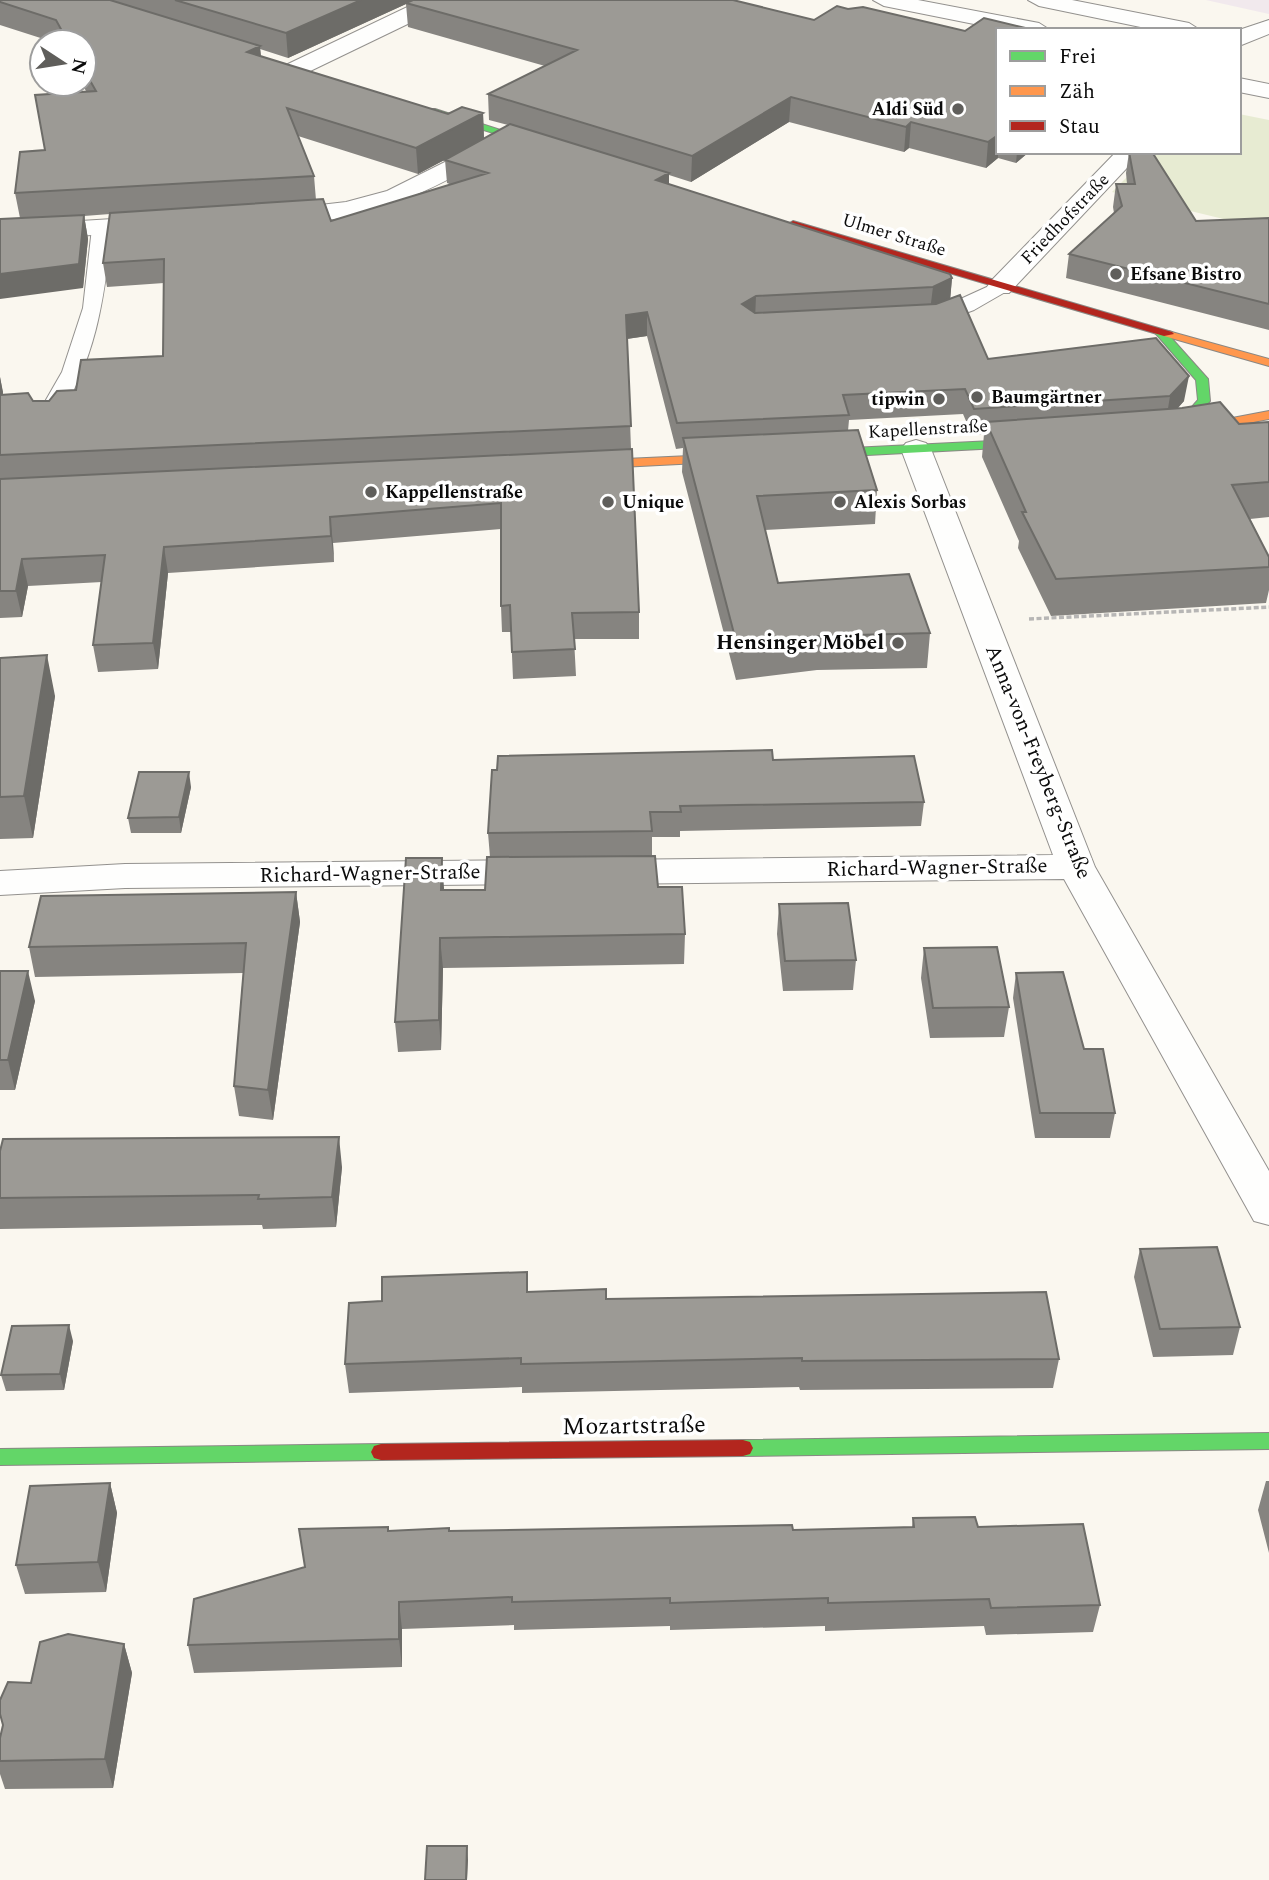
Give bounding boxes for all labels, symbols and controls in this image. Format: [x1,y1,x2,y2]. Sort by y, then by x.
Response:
north arrow [28,28,98,98]
legend [996,28,1241,154]
text: Frei [1059,41,1096,73]
text: N [62,56,94,77]
text: Zäh [1059,76,1095,108]
place label: Aldi Süd [872,96,944,123]
marker: Aldi Süd [950,101,966,117]
text: Stau [1059,111,1100,143]
street label: Friedhofstraße [1014,167,1116,271]
street label: Ulmer Straße [839,206,949,264]
place label: Efsane Bistro [1130,261,1242,288]
marker: Efsane Bistro [1108,266,1124,282]
place label: Baumgärtner [991,384,1102,411]
place label: tipwin [871,386,925,413]
marker: Baumgärtner [969,389,985,405]
marker: tipwin [931,391,947,407]
street label: Kapellenstraße [867,412,989,446]
place label: Kappellenstraße [385,479,523,506]
marker: Kappellenstraße [363,484,379,500]
place label: Unique [622,489,684,516]
place label: Alexis Sorbas [854,489,966,516]
marker: Unique [600,494,616,510]
marker: Alexis Sorbas [832,494,848,510]
place label: Hensinger Möbel [716,627,884,659]
marker: Hensinger Möbel [890,635,906,651]
street label: Anna-von-Freyberg-Straße [976,640,1100,884]
street label: Richard-Wagner-Straße [826,850,1048,886]
street label: Richard-Wagner-Straße [259,856,481,892]
street label: Mozartstraße [562,1407,706,1445]

